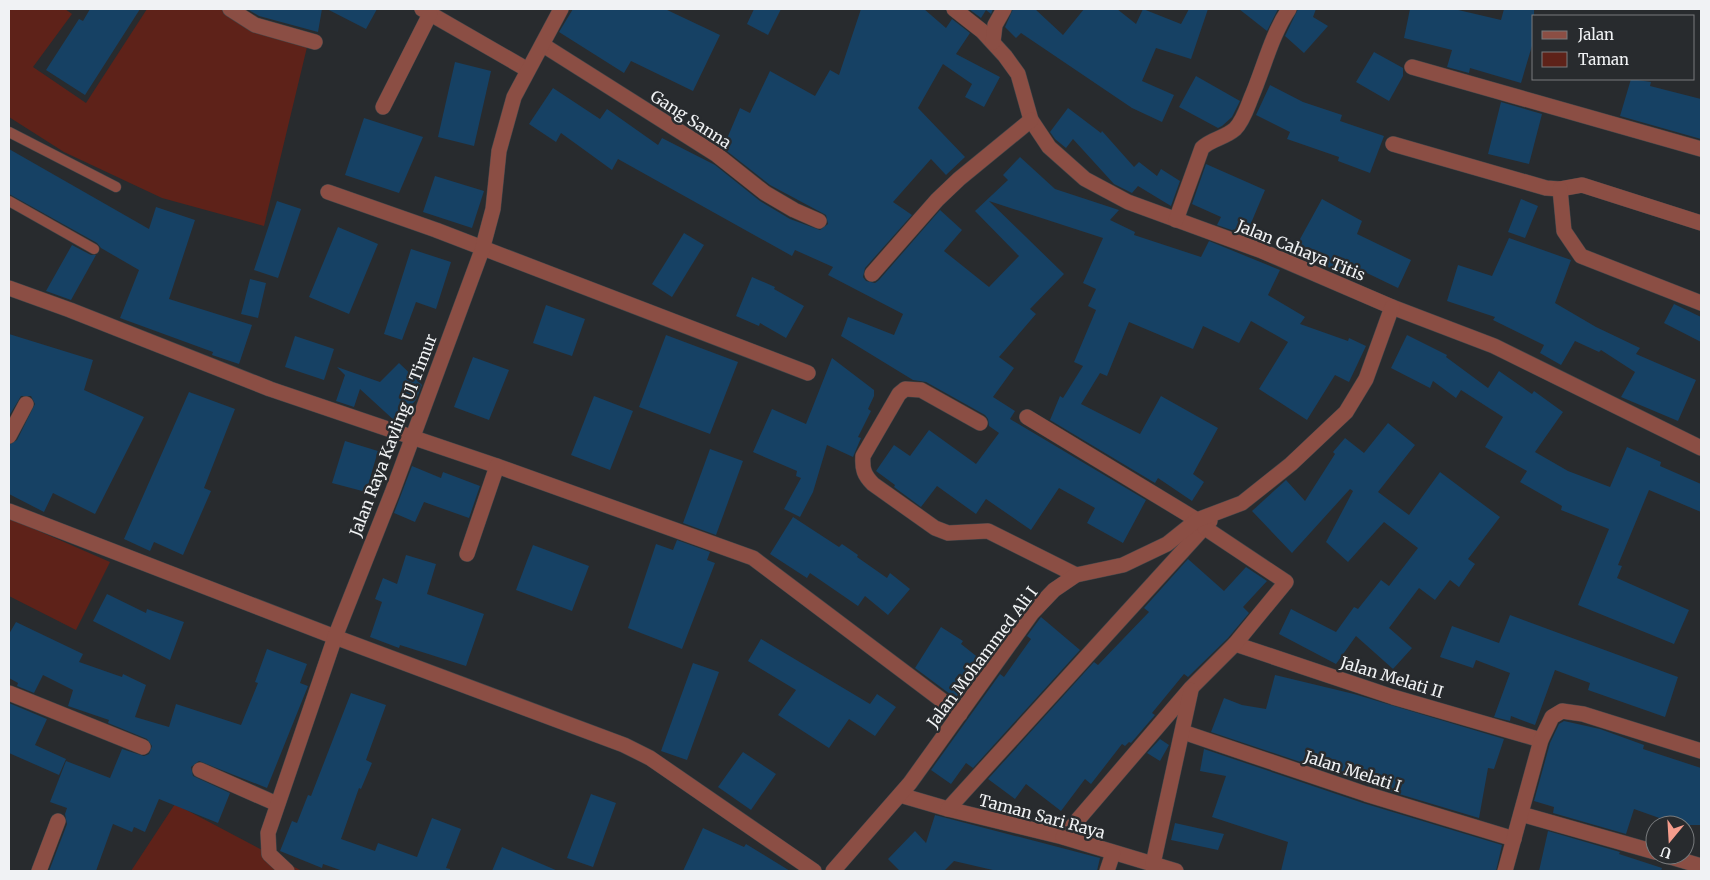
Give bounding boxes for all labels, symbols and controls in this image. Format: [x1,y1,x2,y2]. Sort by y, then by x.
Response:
legend [1532,15,1695,80]
text: Jalan [1577,25,1614,44]
text: Taman [1578,50,1629,69]
street label: Gang Sanna [647,86,735,153]
street label: Jalan Cahaya Titis [1233,215,1368,285]
street label: Jalan Raya Kavling Ul Timur [345,331,441,540]
street label: Jalan Mohammed Ali I [922,583,1042,732]
street label: Jalan Melati II [1337,652,1446,702]
street label: Jalan Melati I [1301,746,1404,796]
street label: Taman Sari Raya [977,790,1108,843]
north arrow [1645,815,1695,865]
text: U [1658,842,1674,863]

